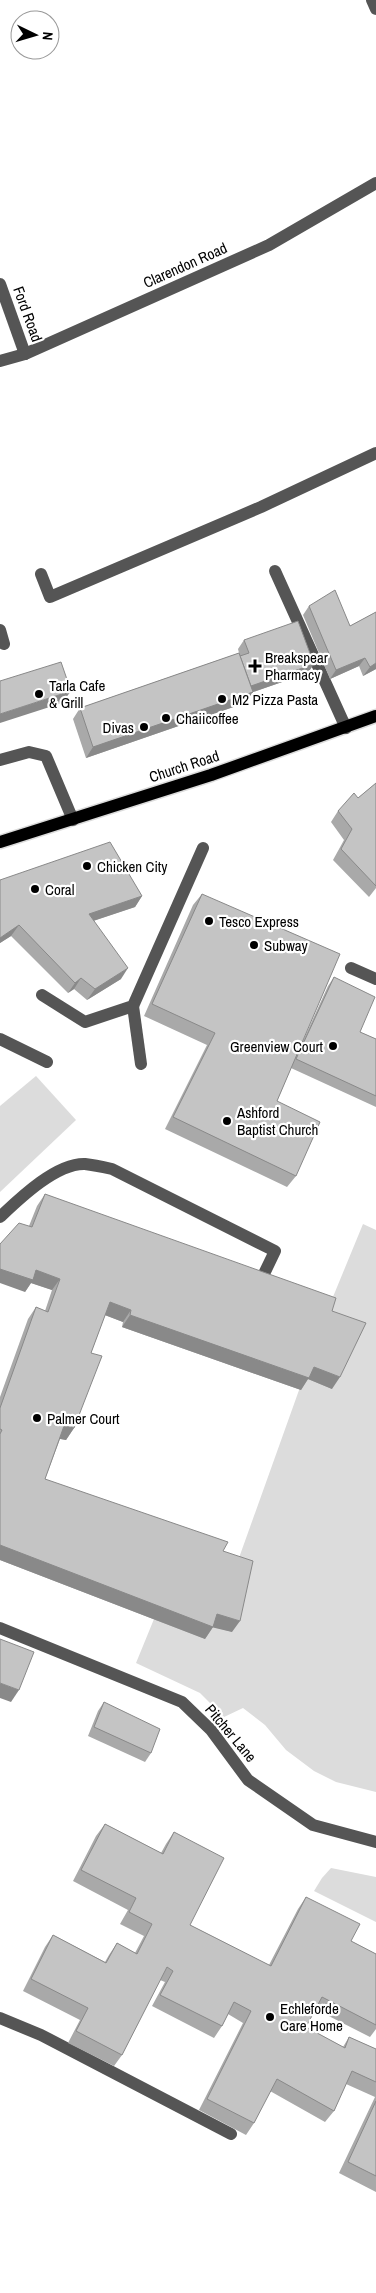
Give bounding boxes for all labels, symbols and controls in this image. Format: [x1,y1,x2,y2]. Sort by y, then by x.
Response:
north arrow [10,10,60,60]
text: N [39,31,57,41]
street label: Clarendon Road [140,237,230,293]
street label: Ford Road [8,283,48,345]
place label: Breakspear Pharmacy [265,647,328,685]
marker: Breakspear Pharmacy [249,660,261,672]
place label: Tarla Cafe & Grill [49,675,105,713]
marker: Tarla Cafe & Grill [33,688,45,700]
place label: M2 Pizza Pasta [232,689,318,710]
marker: M2 Pizza Pasta [216,693,228,705]
place label: Chaiicoffee [176,708,239,729]
marker: Chaiicoffee [160,712,172,724]
place label: Divas [103,717,134,738]
marker: Divas [138,721,150,733]
street label: Church Road [146,745,222,787]
place label: Chicken City [97,856,168,877]
marker: Chicken City [81,860,93,872]
place label: Coral [45,879,74,900]
marker: Coral [29,883,41,895]
place label: Tesco Express [219,911,299,932]
marker: Tesco Express [203,915,215,927]
place label: Subway [264,935,309,956]
marker: Subway [248,939,260,951]
place label: Greenview Court [230,1036,324,1057]
marker: Greenview Court [327,1040,339,1052]
place label: Ashford Baptist Church [236,1102,318,1140]
marker: Ashford Baptist Church [221,1115,233,1127]
place label: Palmer Court [47,1408,120,1429]
marker: Palmer Court [31,1412,43,1424]
street label: Pitcher Lane [201,1700,262,1767]
place label: Echleforde Care Home [280,1998,343,2036]
marker: Echleforde Care Home [264,2011,276,2023]

